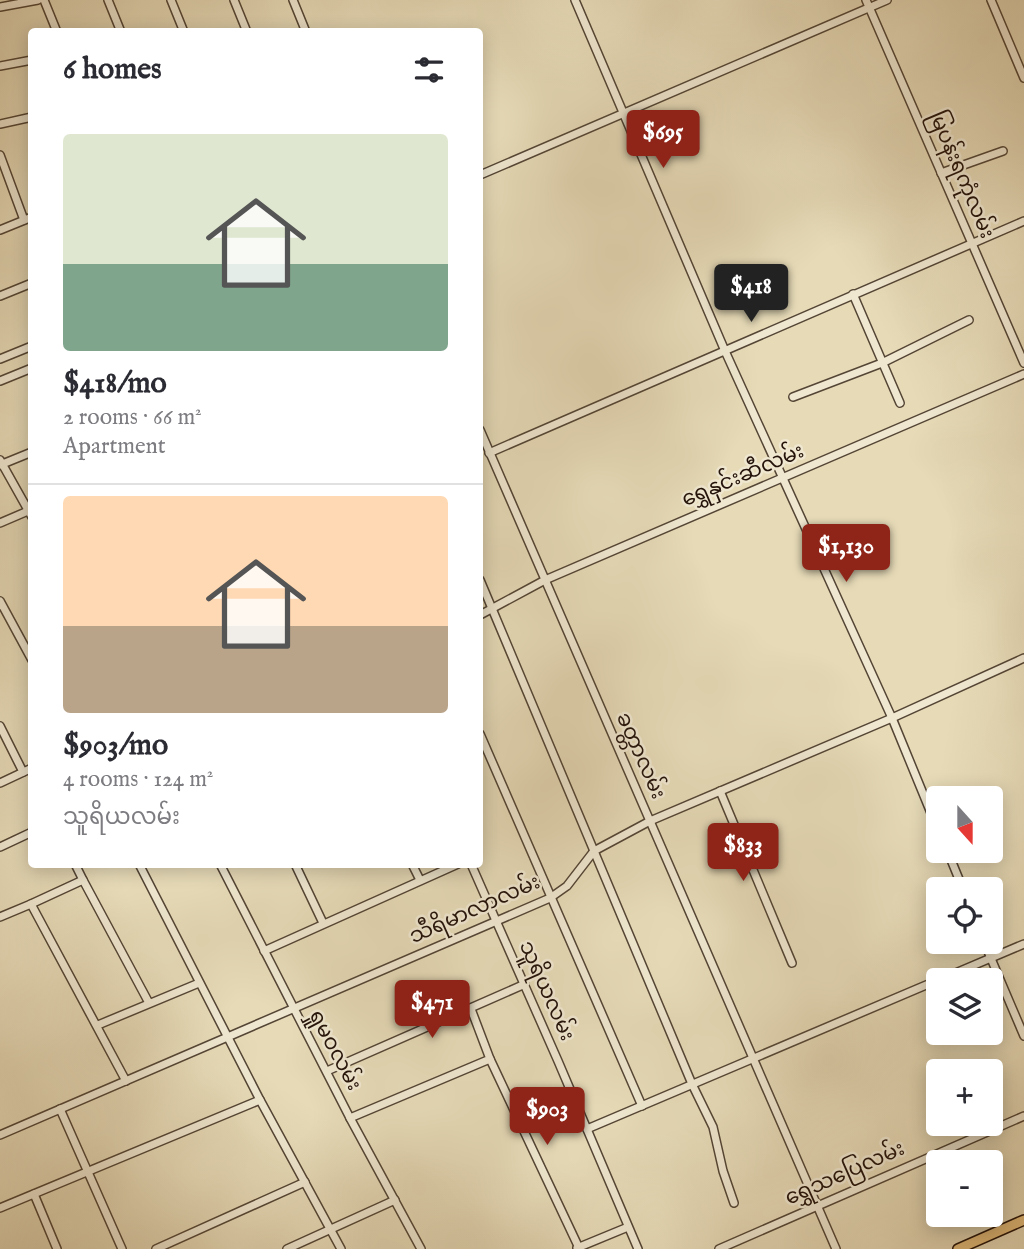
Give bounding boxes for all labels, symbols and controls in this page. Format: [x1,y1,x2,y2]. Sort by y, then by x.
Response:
text: 6 homes [63,51,162,89]
icon: filters [410,51,448,89]
street label: မြပန်းရကုံလမ်း [920,106,1004,243]
pin: $695 [622,110,704,170]
text: $695 [643,118,683,147]
icon: home [193,180,319,306]
pin: $418 [710,264,792,324]
text: $418 [730,272,772,301]
text: $418/mo [63,365,167,403]
text: 2 rooms · 66 m² [63,403,202,432]
text: Apartment [63,432,166,461]
street label: ရွှေနှင်းဆီလမ်း [676,434,809,516]
pin: $1,130 [789,524,903,584]
text: $1,130 [818,532,874,561]
icon: home [193,541,319,667]
street label: ခတ္တာလမ်း [607,707,675,805]
text: $903/mo [63,727,168,765]
text: 4 rooms · 124 m² [63,765,213,794]
north arrow [926,786,1003,863]
map controls [926,786,1003,1227]
text: သူရိယလမ်း [63,803,180,832]
pin: $833 [702,824,784,883]
text: $833 [724,831,762,860]
street label: သီရိမာလာလမ်း [404,866,545,953]
button: locate [926,877,1003,954]
street label: သူရိယလမ်း [510,935,584,1046]
button: layers [926,968,1003,1045]
pin: $471 [391,981,473,1040]
text: $471 [411,988,453,1017]
street label: ရှုမဝလမ်း [299,1002,370,1097]
button: + [926,1059,1003,1136]
pin: $903 [506,1088,588,1147]
text: $903 [526,1095,568,1124]
street label: ရွှေသပြေလမ်း [779,1132,910,1214]
button: − [926,1150,1003,1227]

